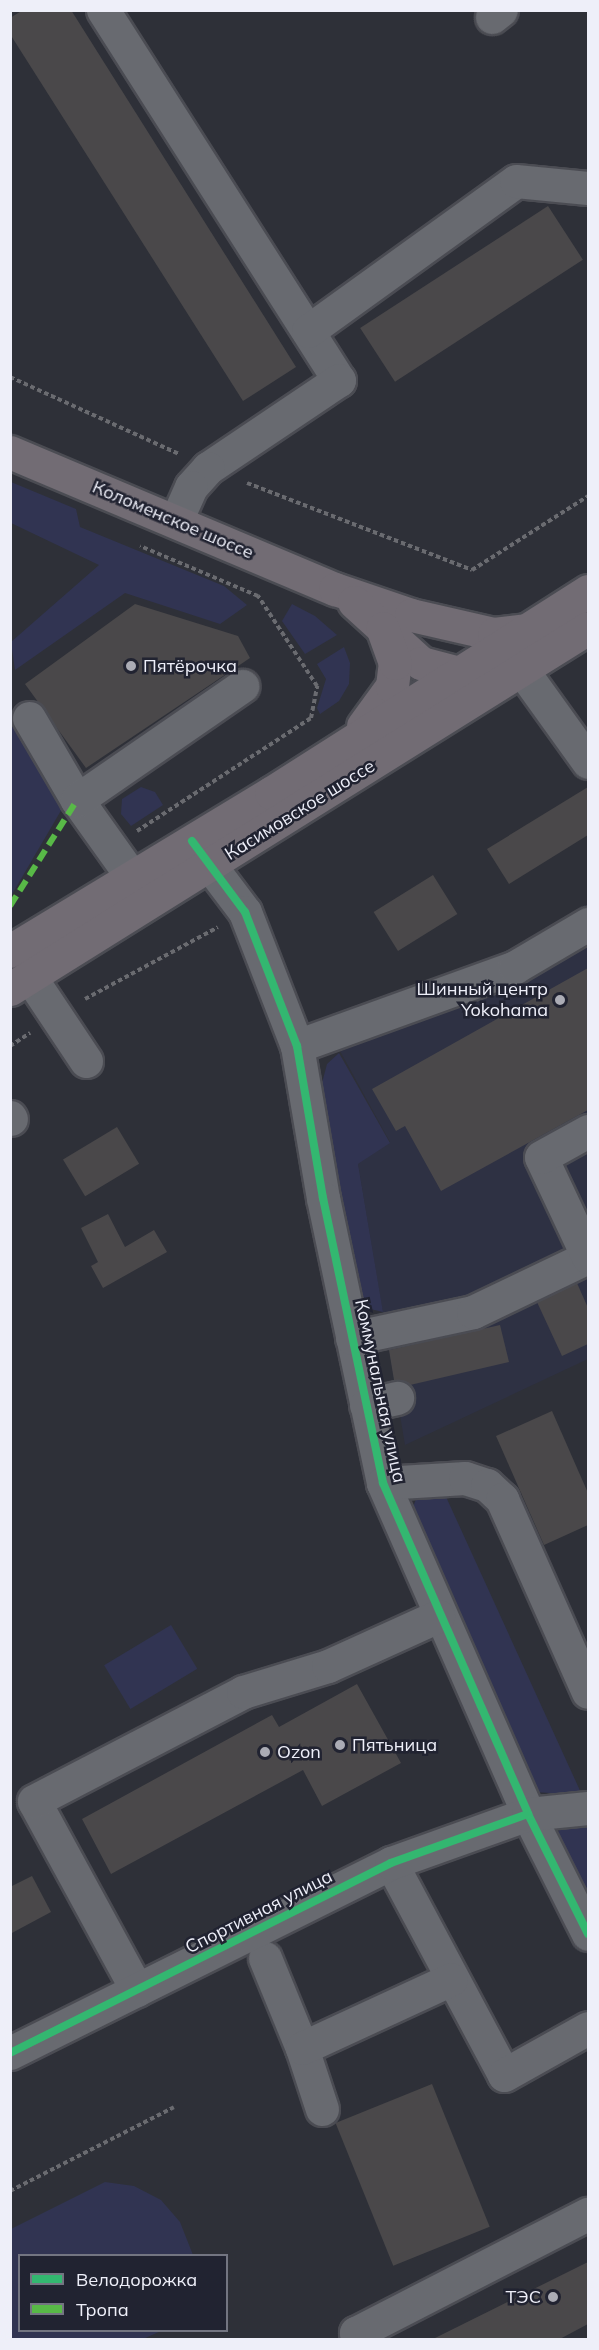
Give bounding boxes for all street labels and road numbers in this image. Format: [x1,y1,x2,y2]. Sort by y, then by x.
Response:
street label: Коломенское шоссе [89,476,257,564]
street label: Касимовское шоссе [221,755,379,865]
street label: Коммунальная улица [350,1297,410,1485]
street label: Спортивная улица [182,1866,336,1958]

